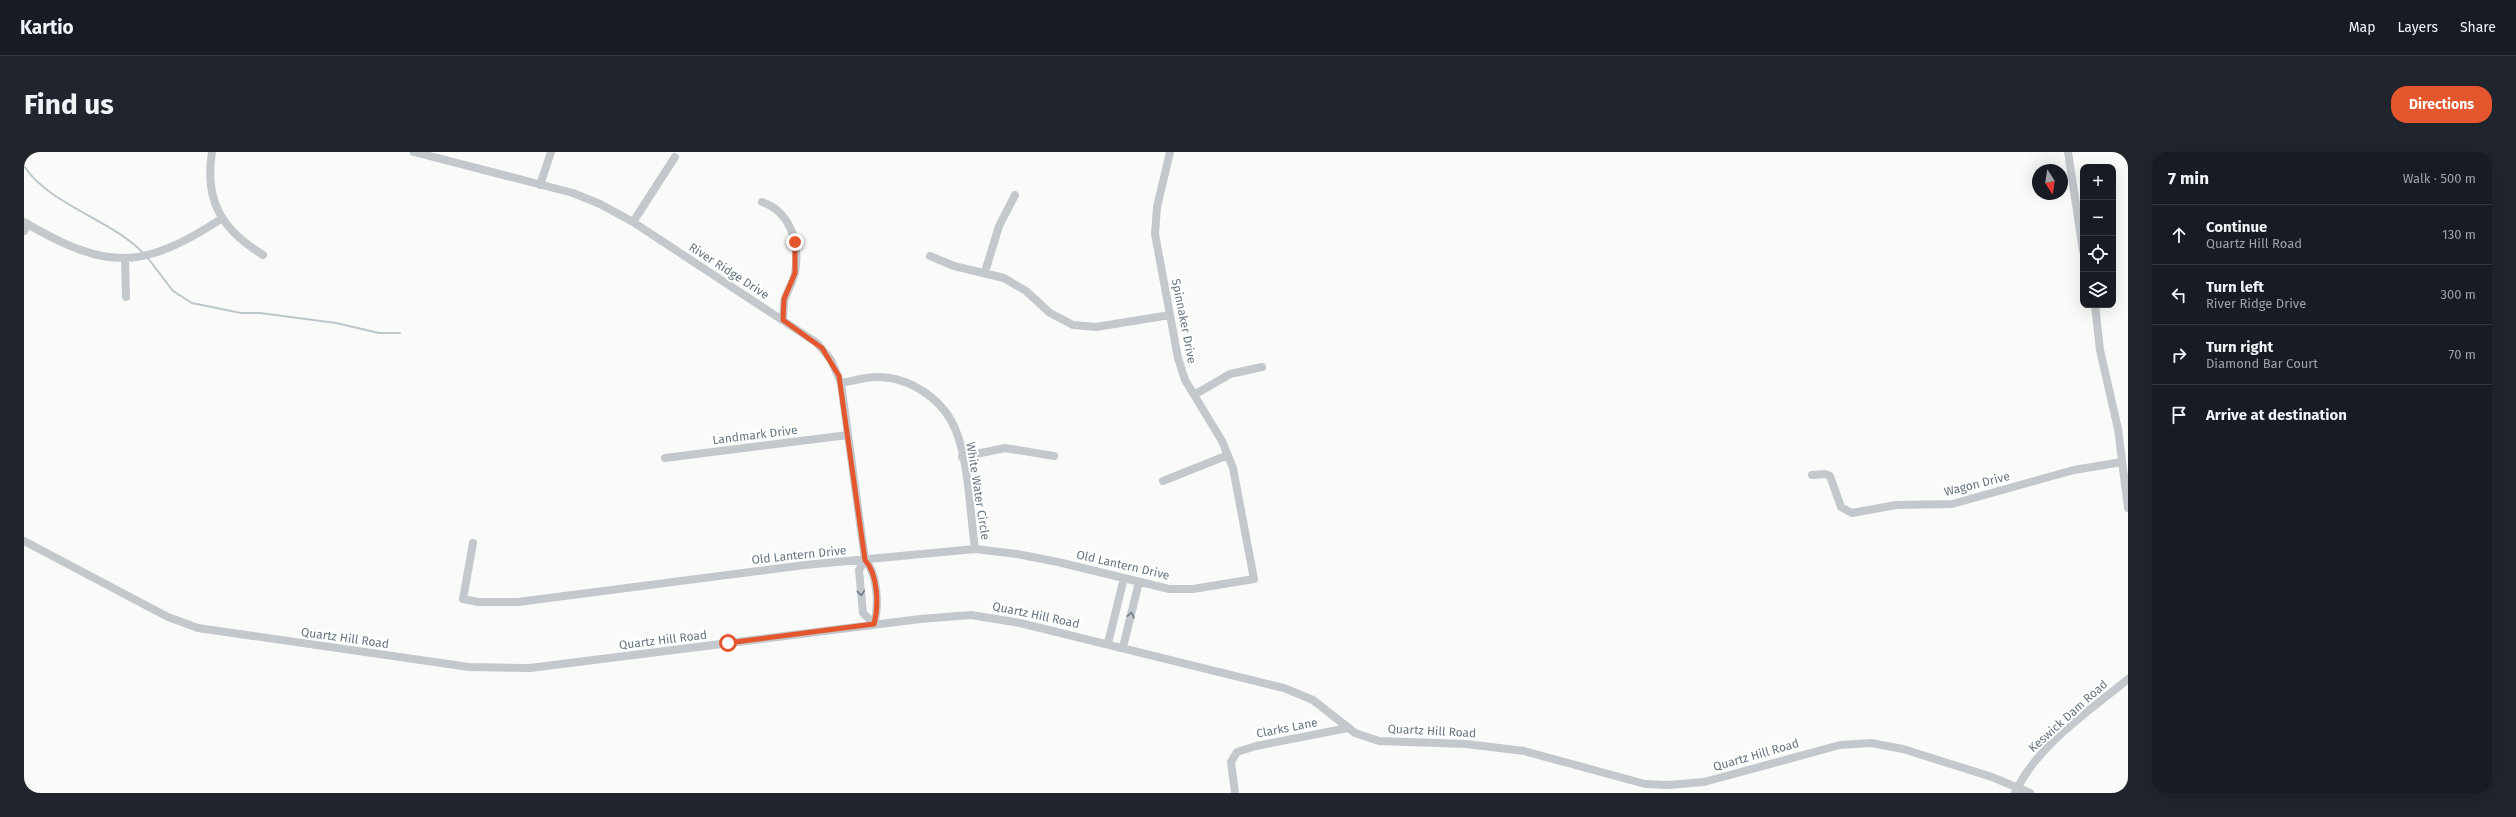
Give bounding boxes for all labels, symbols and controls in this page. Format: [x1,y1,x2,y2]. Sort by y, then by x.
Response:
text: Kartio [20,16,74,39]
text: Map [2349,19,2375,36]
text: Layers [2397,19,2438,36]
text: Share [2460,19,2496,36]
button: Directions [2391,86,2492,123]
text: Find us [24,88,114,121]
north arrow [2032,164,2068,200]
map controls [2080,164,2116,308]
button: + [2080,164,2116,200]
text: 7 min [2168,168,2209,189]
text: Walk · 500 m [2403,171,2476,186]
button: − [2080,200,2116,236]
text: Continue [2206,218,2267,236]
icon: ahead [2168,224,2190,246]
text: 130 m [2442,227,2476,242]
route end [786,233,804,251]
button: locate [2080,236,2116,272]
text: Quartz Hill Road [2206,236,2302,251]
street label: River Ridge Drive [686,240,772,302]
button: layers [2080,272,2116,308]
street label: Spinnaker Drive [1169,277,1199,365]
text: Turn left [2206,278,2264,296]
icon: left [2168,284,2190,306]
text: 300 m [2440,287,2476,302]
text: River Ridge Drive [2206,296,2306,311]
text: Turn right [2206,338,2273,356]
icon: right [2168,344,2190,366]
text: 70 m [2449,347,2476,362]
text: Diamond Bar Court [2206,356,2318,371]
icon: arrive [2168,404,2190,426]
text: Arrive at destination [2206,406,2347,424]
street label: Landmark Drive [712,423,798,447]
street label: White Water Circle [963,441,993,541]
street label: Wagon Drive [1943,469,2011,499]
street label: Old Lantern Drive [751,543,847,567]
street label: Old Lantern Drive [1075,547,1171,583]
one-way arrow [856,590,865,596]
street label: Quartz Hill Road [991,599,1081,631]
one-way arrow [1126,611,1134,618]
street label: Quartz Hill Road [300,625,390,651]
street label: Quartz Hill Road [618,628,708,652]
route start [719,634,737,652]
street label: Keswick Dam Road [2026,677,2110,755]
street label: Clarks Lane [1255,715,1319,741]
street label: Quartz Hill Road [1387,722,1477,740]
street label: Quartz Hill Road [1711,736,1801,774]

